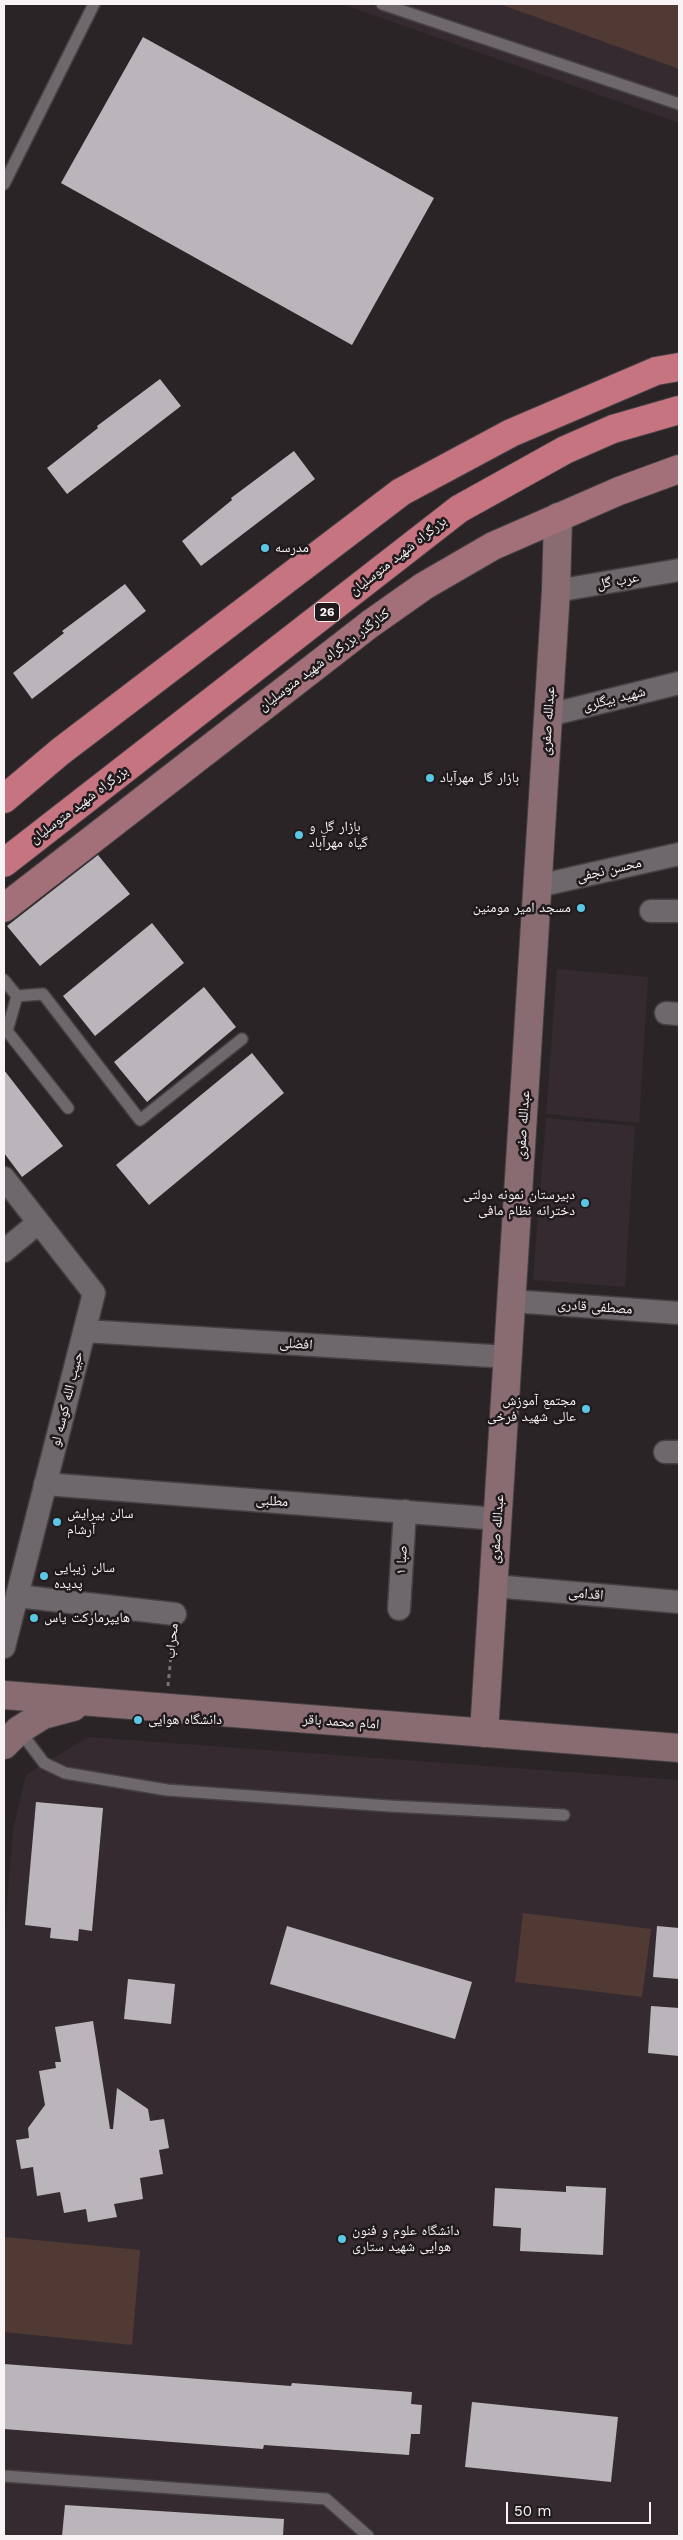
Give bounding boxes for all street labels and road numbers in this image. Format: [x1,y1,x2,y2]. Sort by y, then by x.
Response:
street label: بزرگراه شهید متوسلیان [346,513,450,599]
street label: عرب گل [596,569,640,593]
road number: 26 [314,602,340,622]
street label: کنارگذر بزرگراه شهید متوسلیان [255,605,393,715]
street label: شهید بیگلری [581,683,647,715]
street label: عبدالله صفری [537,686,559,756]
street label: بزرگراه شهید متوسلیان [27,763,131,847]
street label: محسن نجفی [575,854,643,886]
street label: عبدالله صفری [512,1090,534,1160]
street label: مصطفی قادری [557,1296,633,1318]
street label: افضلی [279,1334,313,1354]
street label: حبیب الله کوسه لو [47,1350,87,1448]
street label: مطلبی [255,1491,289,1511]
street label: عبدالله صفری [486,1494,508,1564]
street label: صبا ۱ [393,1545,411,1575]
street label: اقدامی [568,1584,604,1604]
street label: محراب [162,1622,182,1660]
street label: امام محمد باقر [302,1711,380,1733]

